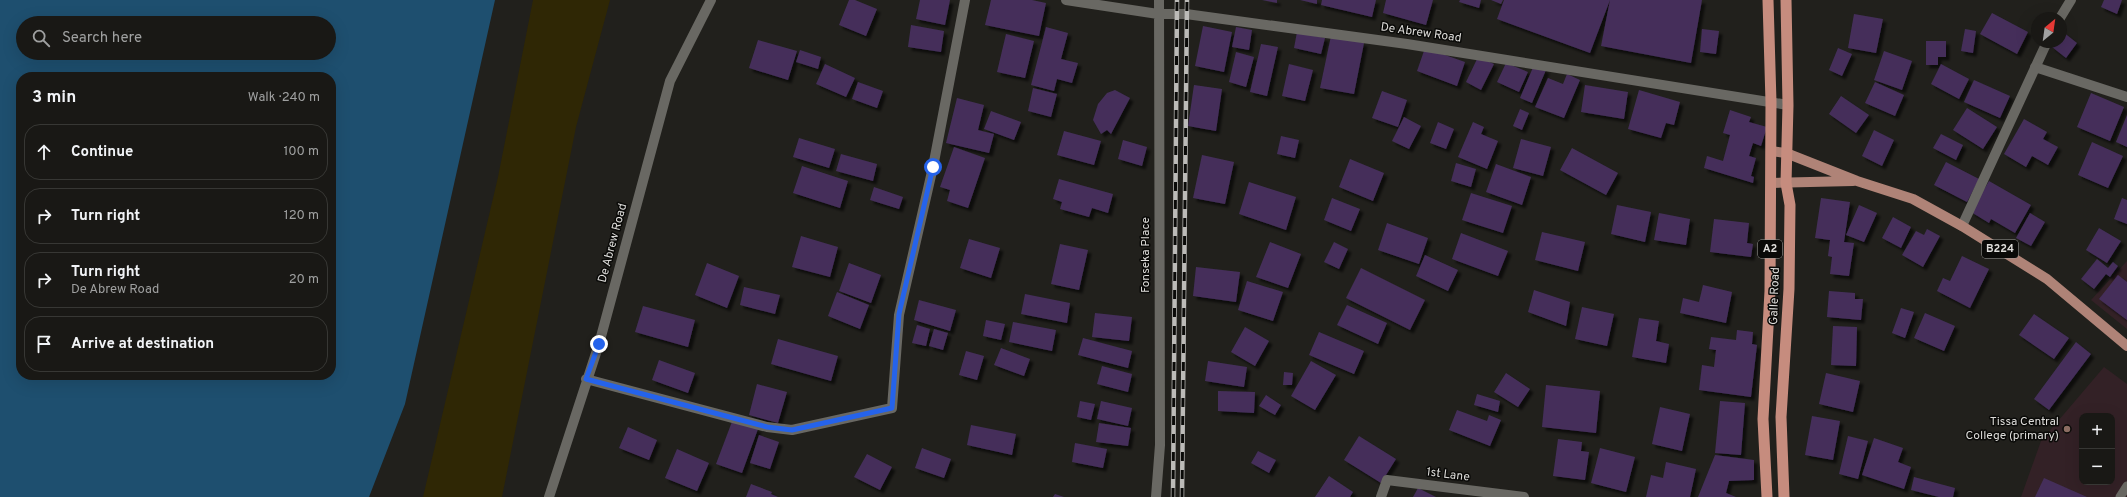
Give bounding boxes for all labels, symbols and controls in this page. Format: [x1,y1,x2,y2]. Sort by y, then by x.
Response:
north arrow [2031,12,2067,48]
search box [16,16,336,60]
street label: De Abrew Road [1379,19,1463,47]
icon: search [30,27,52,49]
text: Search here [62,29,142,48]
text: 3 min [32,87,76,109]
text: Walk · 240 m [248,90,320,106]
icon: ahead [33,141,55,163]
text: Continue [71,143,133,162]
text: 100 m [283,144,319,160]
route start [924,158,942,176]
street label: De Abrew Road [595,202,631,284]
icon: right [33,205,55,227]
text: Turn right [71,207,140,226]
text: 120 m [284,208,319,224]
street label: Fonseka Place [1138,217,1154,293]
road number: A2 [1758,240,1782,258]
road number: B224 [1982,240,2018,258]
text: Turn right [71,263,140,282]
street label: Galle Road [1766,267,1784,325]
icon: right [33,269,55,291]
text: 20 m [289,272,319,288]
text: De Abrew Road [71,282,159,298]
icon: arrive [33,333,55,355]
text: Arrive at destination [71,335,214,354]
route end [590,335,608,353]
map controls [2079,413,2115,485]
button: + [2079,413,2115,449]
place label: Tissa Central College (primary) [1965,414,2059,444]
marker: Tissa Central College (primary) [2062,424,2072,434]
button: − [2079,449,2115,485]
street label: 1st Lane [1425,464,1471,486]

